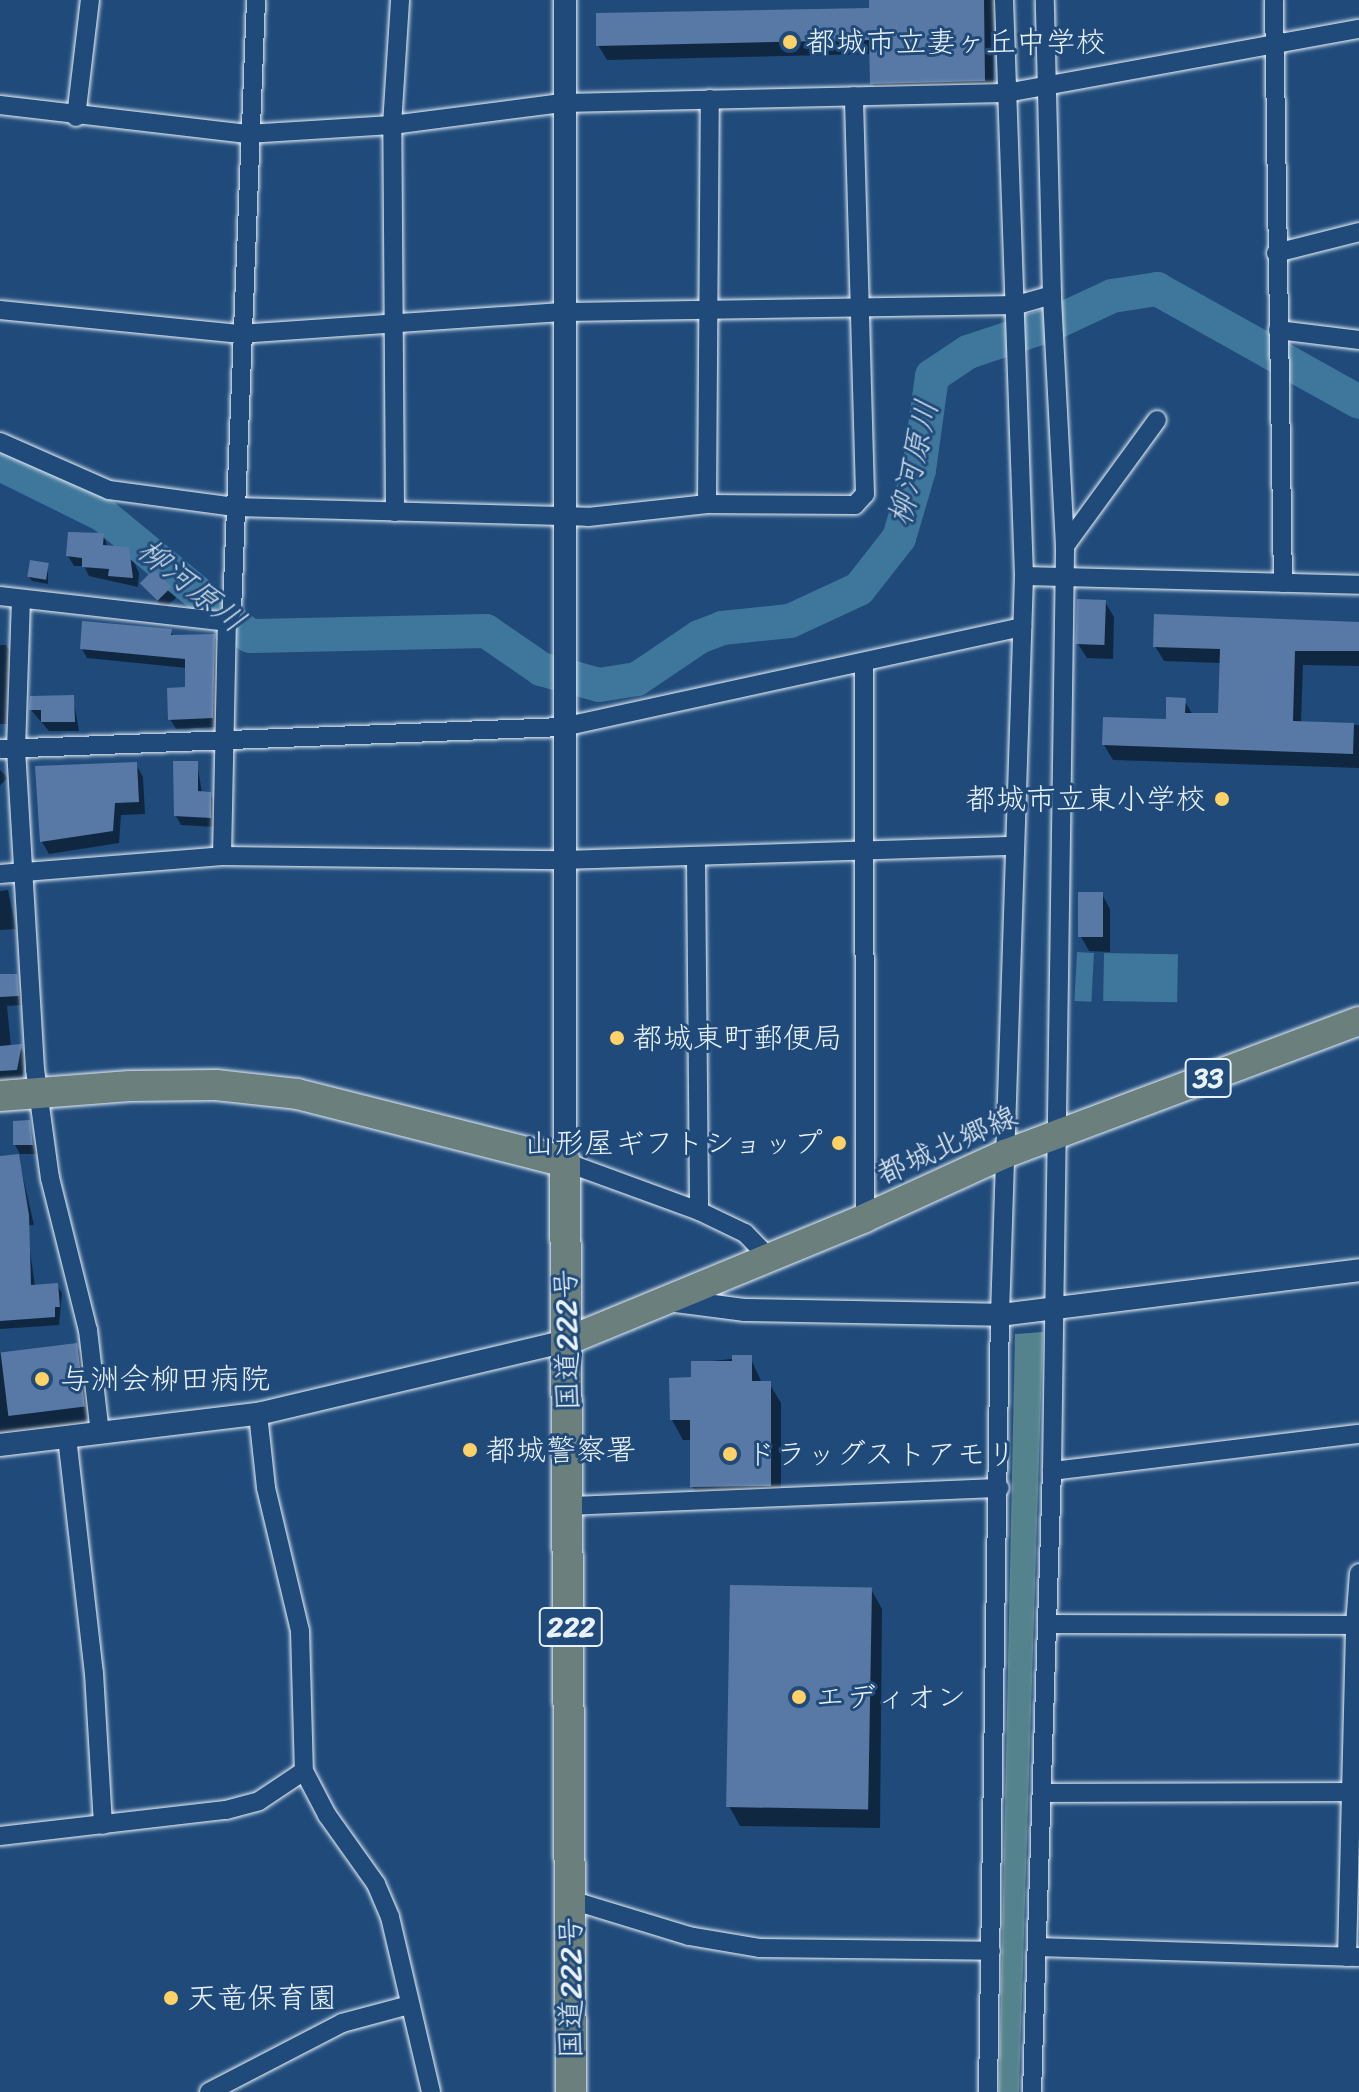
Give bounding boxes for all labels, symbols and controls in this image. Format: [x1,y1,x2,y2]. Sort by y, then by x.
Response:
place label: 都城市立妻ヶ丘中学校 [806,24,1106,60]
marker: 都城市立妻ヶ丘中学校 [781,33,799,51]
water label: 柳河原川 [881,396,947,530]
water label: 柳河原川 [129,531,253,641]
place label: 都城市立東小学校 [966,781,1206,817]
marker: 都城市立東小学校 [1213,790,1231,808]
place label: 都城東町郵便局 [633,1020,843,1056]
marker: 都城東町郵便局 [608,1029,626,1047]
road number: 33 [1184,1054,1232,1102]
street label: 都城北郷線 [871,1098,1023,1192]
place label: 山形屋ギフトショップ [523,1125,823,1161]
marker: 山形屋ギフトショップ [830,1134,848,1152]
street label: 国道222号 [548,1269,586,1411]
place label: 与洲会柳田病院 [60,1361,270,1397]
marker: 与洲会柳田病院 [31,1368,53,1390]
place label: 都城警察署 [486,1432,636,1468]
place label: ドラッグストアモリ [746,1436,1016,1472]
marker: 都城警察署 [461,1441,479,1459]
marker: ドラッグストアモリ [721,1445,739,1463]
road number: 222 [537,1603,605,1651]
place label: エディオン [815,1679,965,1715]
marker: エディオン [790,1688,808,1706]
street label: 国道222号 [553,1917,589,2059]
place label: 天竜保育園 [187,1980,337,2016]
marker: 天竜保育園 [162,1989,180,2007]

